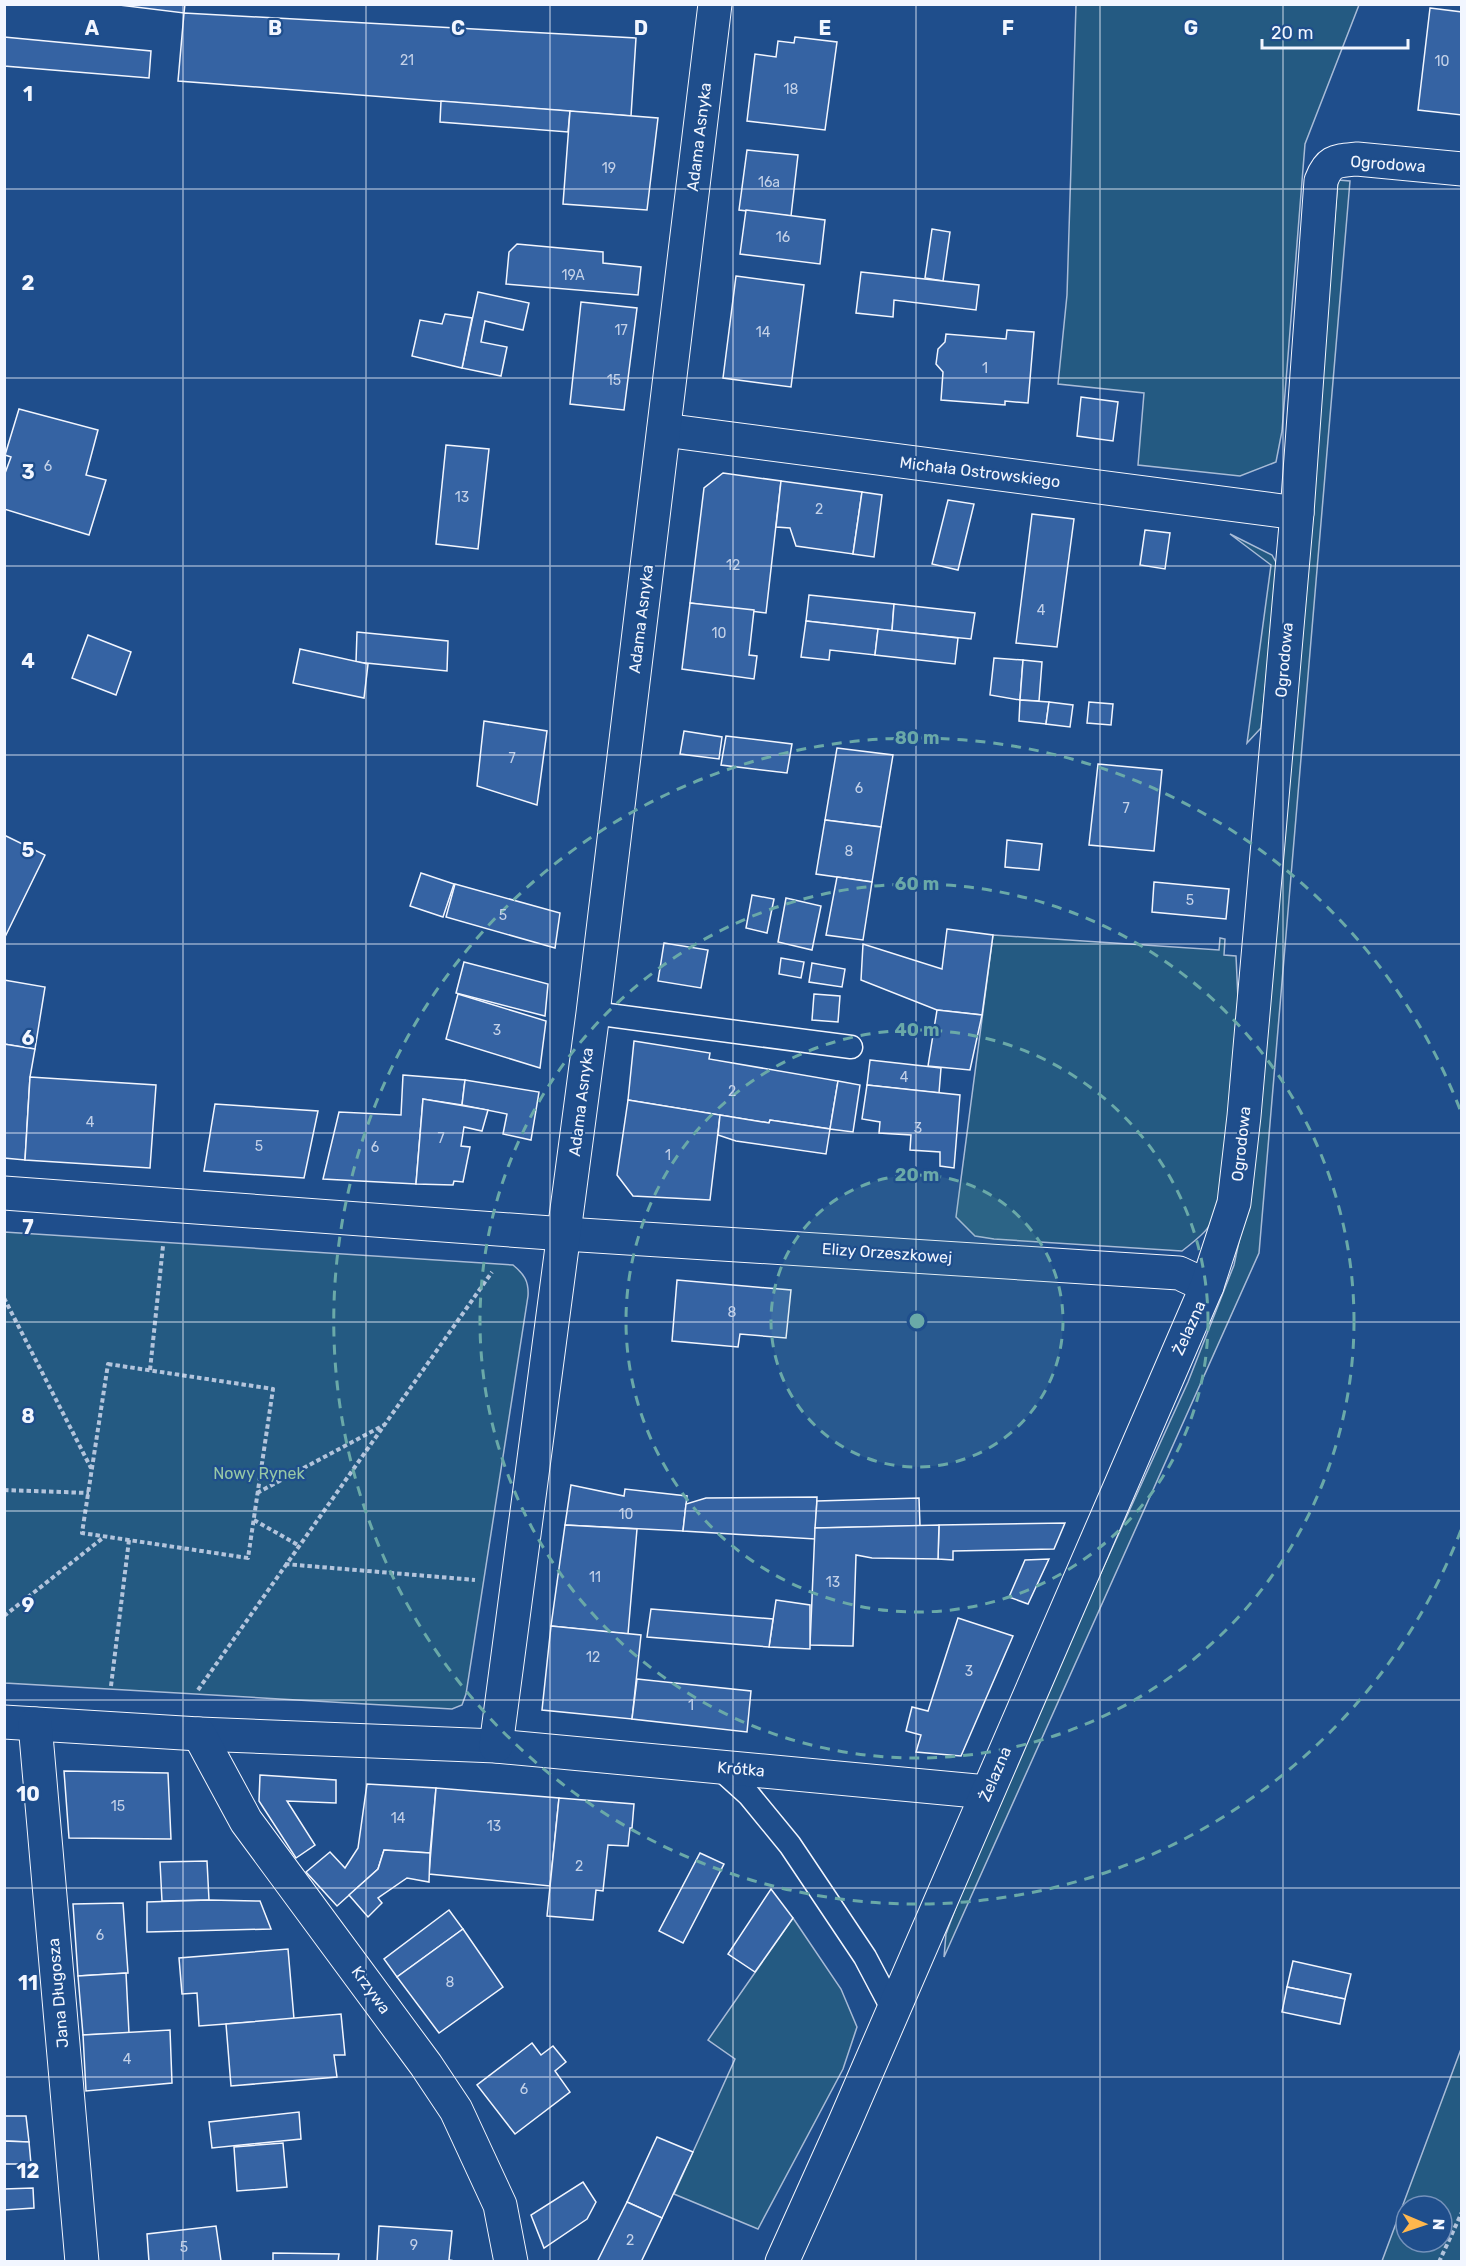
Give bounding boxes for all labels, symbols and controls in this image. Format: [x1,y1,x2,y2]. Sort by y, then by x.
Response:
scale bar [1262,12,1408,50]
text: A [85,16,100,40]
text: B [268,16,282,40]
text: C [451,16,465,40]
text: D [634,16,648,40]
text: E [819,16,831,40]
text: F [1002,16,1014,40]
text: G [1184,16,1198,40]
text: 20 m [1271,22,1313,44]
house number: 21 [400,52,414,69]
house number: 10 [1435,53,1450,70]
street label: Adama Asnyka [683,81,715,193]
house number: 18 [784,81,799,98]
text: 1 [23,82,33,106]
street label: Ogrodowa [1350,152,1426,176]
house number: 19 [602,160,616,177]
house number: 16a [758,174,780,191]
house number: 16 [776,229,790,246]
house number: 19A [561,267,585,284]
text: 2 [22,271,35,295]
house number: 17 [614,322,628,339]
house number: 14 [756,324,771,341]
house number: 1 [982,360,988,377]
house number: 15 [607,372,621,389]
street label: Michała Ostrowskiego [898,453,1062,491]
house number: 6 [44,458,52,475]
text: 3 [21,460,35,484]
house number: 13 [455,489,469,506]
house number: 2 [815,501,823,518]
house number: 12 [726,557,740,574]
street label: Adama Asnyka [625,563,657,675]
house number: 4 [1037,602,1046,619]
street label: Ogrodowa [1271,622,1297,698]
house number: 10 [712,625,727,642]
text: 4 [21,649,35,673]
text: 80 m [895,727,939,749]
house number: 7 [508,750,516,767]
house number: 6 [855,780,863,797]
house number: 7 [1122,800,1130,817]
text: 5 [22,838,35,862]
house number: 8 [845,843,854,860]
text: 60 m [895,873,939,895]
house number: 5 [1186,892,1194,909]
house number: 5 [499,907,507,924]
text: 40 m [895,1019,939,1041]
house number: 3 [493,1022,501,1039]
text: 6 [21,1026,35,1050]
street label: Adama Asnyka [565,1046,597,1158]
house number: 4 [900,1069,909,1086]
house number: 2 [728,1083,736,1100]
street label: Ogrodowa [1228,1106,1254,1182]
house number: 4 [86,1114,95,1131]
house number: 3 [914,1120,922,1137]
house number: 7 [437,1130,445,1147]
house number: 5 [255,1138,263,1155]
house number: 6 [371,1139,379,1156]
house number: 1 [665,1147,671,1164]
text: 20 m [895,1164,939,1186]
text: 7 [22,1215,34,1239]
street label: Elizy Orzeszkowej [821,1239,953,1267]
street label: Żelazna [1169,1298,1209,1358]
house number: 8 [728,1304,737,1321]
centre of rings [907,1311,927,1331]
text: 8 [21,1404,35,1428]
park label: Nowy Rynek [213,1464,305,1483]
house number: 10 [619,1506,634,1523]
house number: 11 [589,1569,601,1586]
house number: 13 [826,1574,840,1591]
text: 9 [22,1593,35,1617]
house number: 12 [586,1649,600,1666]
house number: 3 [965,1663,973,1680]
house number: 1 [688,1697,694,1714]
street label: Żelazna [975,1744,1015,1804]
street label: Krótka [716,1757,766,1781]
text: 10 [16,1782,40,1806]
house number: 15 [111,1798,125,1815]
house number: 14 [391,1810,406,1827]
house number: 13 [487,1818,501,1835]
house number: 2 [575,1858,583,1875]
house number: 6 [96,1927,104,1944]
street label: Jana Długosza [44,1937,72,2049]
street label: Krzywa [347,1963,395,2017]
text: 11 [18,1971,38,1995]
house number: 8 [446,1974,455,1991]
house number: 4 [123,2051,132,2068]
house number: 6 [520,2081,528,2098]
text: 12 [17,2159,39,2183]
north arrow [1394,2194,1454,2254]
text: N [1429,2218,1448,2231]
house number: 2 [626,2232,634,2249]
house number: 9 [410,2237,418,2254]
house number: 5 [180,2239,188,2256]

